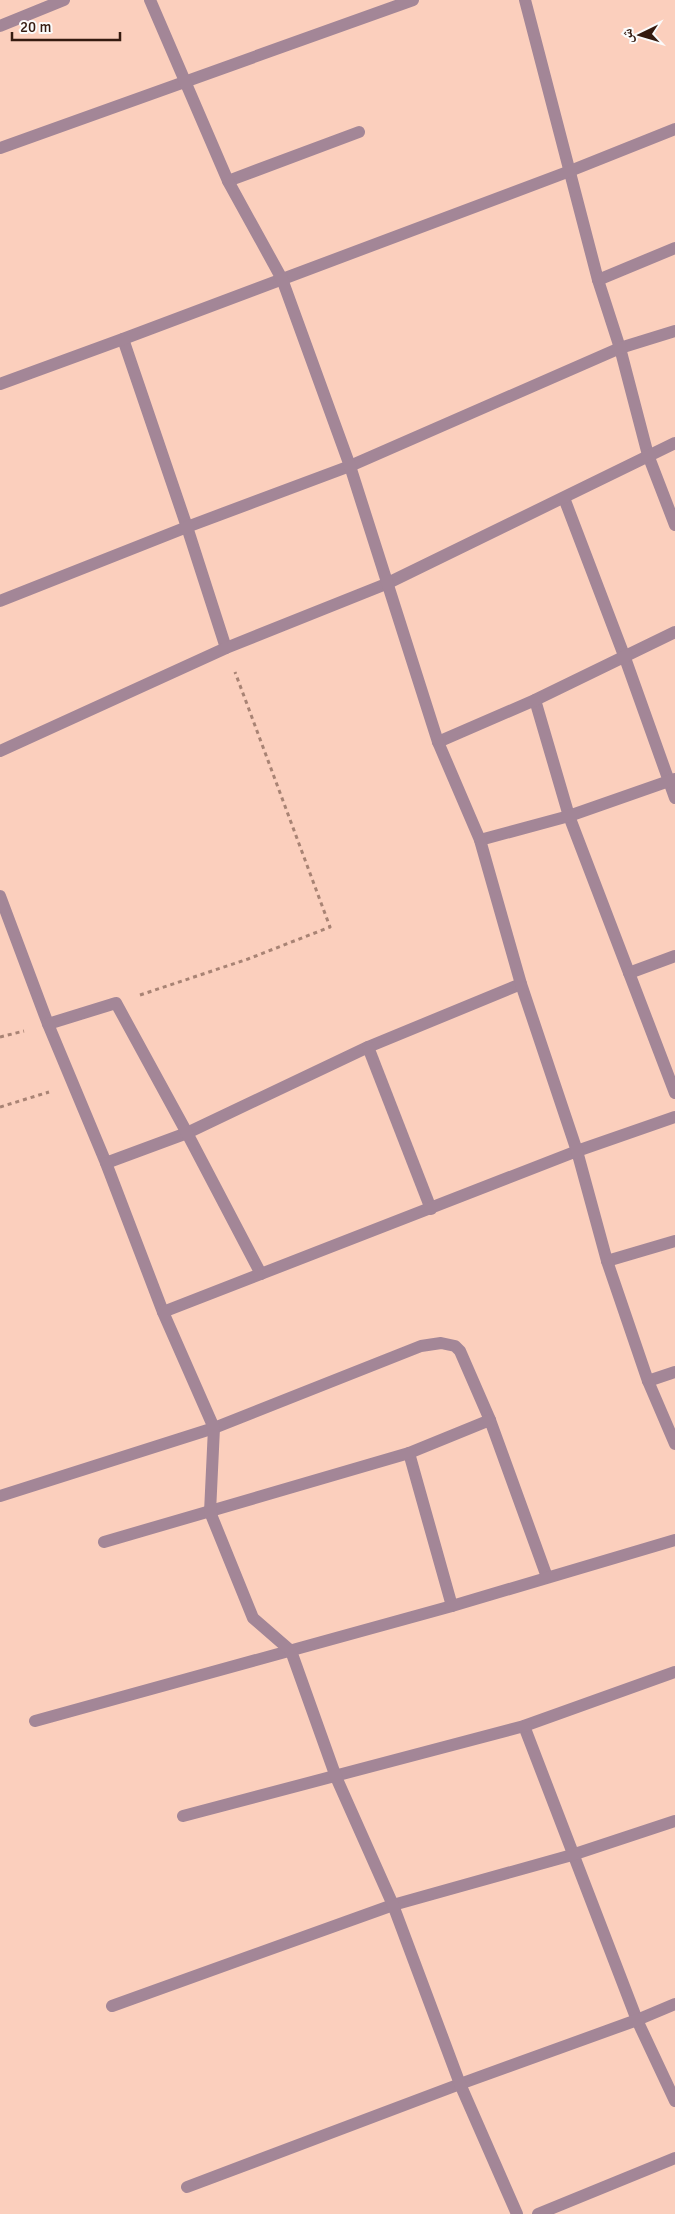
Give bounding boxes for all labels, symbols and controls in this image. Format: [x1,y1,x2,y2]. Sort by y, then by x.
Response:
scale bar [12,10,120,42]
north arrow [615,10,665,60]
text: 20 m [20,18,51,36]
text: ش [618,28,637,44]

